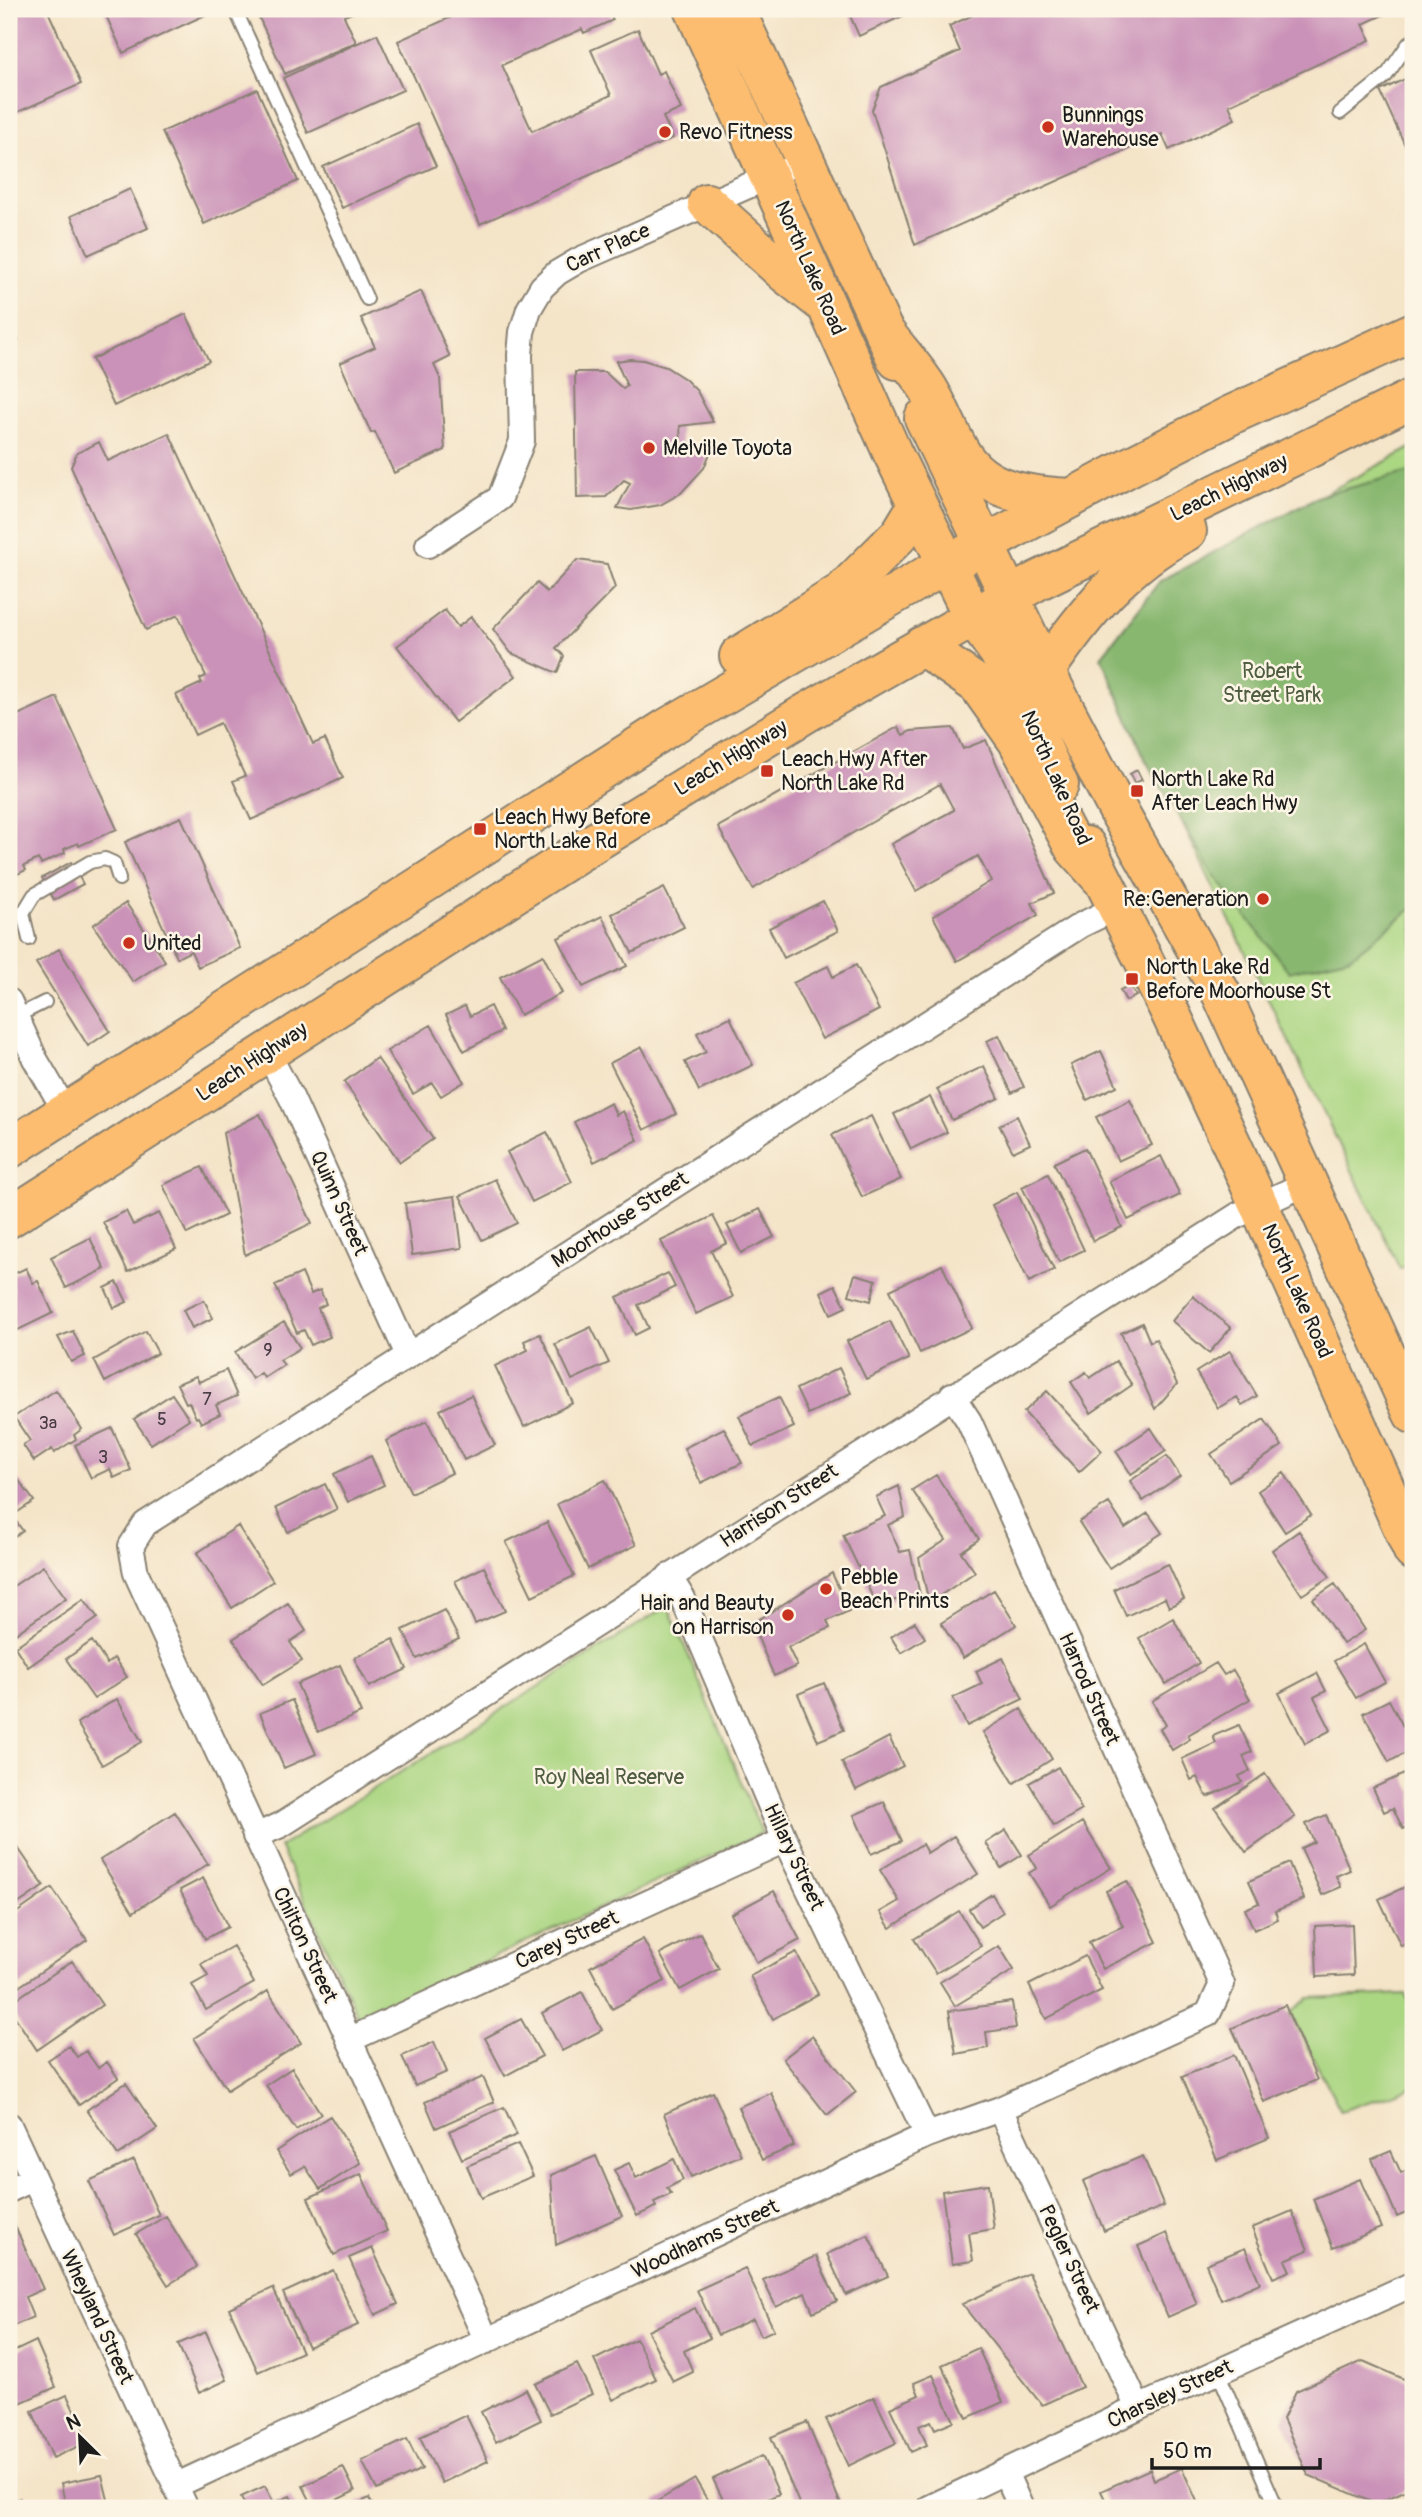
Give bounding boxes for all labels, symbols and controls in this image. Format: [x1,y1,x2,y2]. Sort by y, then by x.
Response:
place label: Bunnings Warehouse [1062,102,1159,153]
place label: Revo Fitness [679,119,793,146]
marker: Bunnings Warehouse [1040,119,1056,135]
marker: Revo Fitness [657,124,673,140]
street label: North Lake Road [768,196,852,340]
street label: Carr Place [562,217,655,279]
place label: Melville Toyota [663,435,792,462]
marker: Melville Toyota [641,440,657,456]
street label: Leach Highway [1166,448,1292,528]
park label: Robert Street Park [1223,658,1321,709]
street label: North Lake Road [1014,706,1098,850]
street label: Leach Highway [669,714,793,802]
place label: Leach Hwy After North Lake Rd [781,746,928,797]
marker: Leach Hwy After North Lake Rd [759,763,775,779]
place label: North Lake Rd After Leach Hwy [1151,766,1298,817]
marker: North Lake Rd After Leach Hwy [1129,783,1145,799]
place label: Leach Hwy Before North Lake Rd [494,804,651,855]
marker: Leach Hwy Before North Lake Rd [472,821,488,837]
place label: Re:Generation [1123,886,1249,913]
marker: Re:Generation [1255,891,1271,907]
place label: United [143,930,202,957]
marker: United [121,935,137,951]
place label: North Lake Rd Before Moorhouse St [1146,954,1331,1005]
marker: North Lake Rd Before Moorhouse St [1124,971,1140,987]
street label: Leach Highway [191,1016,313,1108]
street label: Quinn Street [304,1146,374,1260]
street label: Moorhouse Street [546,1165,694,1274]
street label: North Lake Road [1255,1219,1339,1363]
house number: 9 [263,1339,273,1362]
house number: 7 [202,1388,212,1411]
house number: 5 [157,1408,167,1431]
house number: 3a [39,1412,57,1435]
house number: 3 [98,1446,108,1469]
street label: Harrison Street [715,1457,844,1554]
place label: Pebble Beach Prints [840,1564,949,1615]
marker: Pebble Beach Prints [818,1581,834,1597]
place label: Hair and Beauty on Harrison [640,1590,774,1641]
marker: Hair and Beauty on Harrison [780,1607,796,1623]
street label: Harrod Street [1052,1628,1126,1750]
park label: Roy Neal Reserve [534,1764,685,1791]
street label: Hillary Street [758,1799,831,1915]
street label: Chilton Street [266,1883,344,2008]
street label: Carey Street [511,1904,623,1976]
street label: Woodhams Street [627,2193,784,2285]
street label: Pegler Street [1032,2200,1106,2318]
street label: Wheyland Street [54,2246,140,2389]
street label: Charsley Street [1103,2353,1237,2435]
north arrow [46,2402,116,2472]
text: N [63,2409,84,2436]
scale bar [1152,2426,1320,2470]
text: 50 m [1163,2438,1212,2465]

